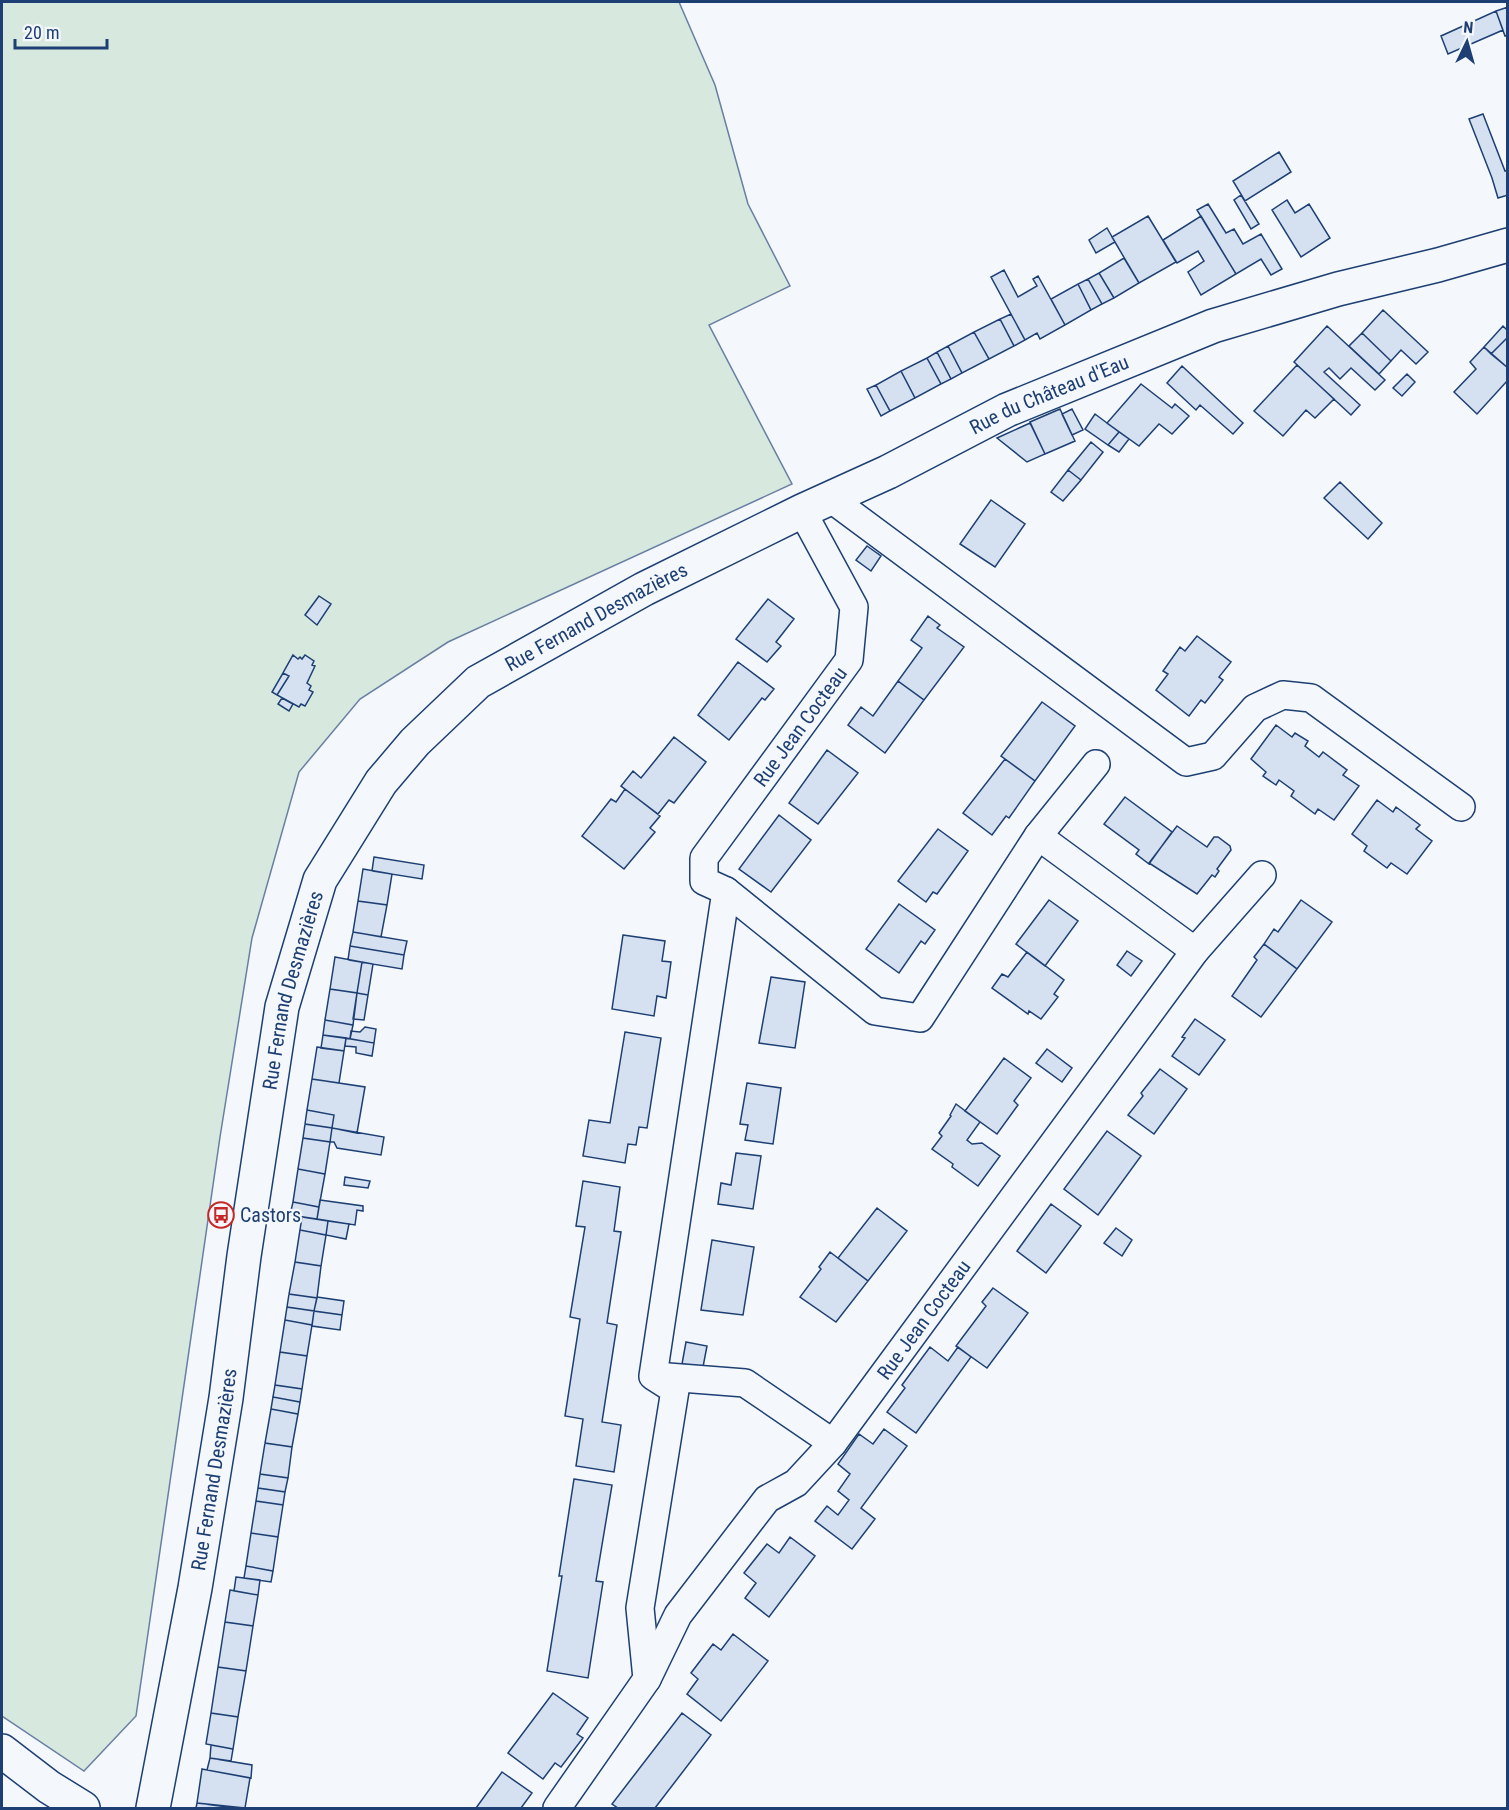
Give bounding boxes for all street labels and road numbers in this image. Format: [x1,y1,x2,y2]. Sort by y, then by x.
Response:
street label: Rue du Château d'Eau [966,350,1132,439]
street label: Rue Fernand Desmazières [501,557,691,676]
street label: Rue Jean Cocteau [748,662,852,791]
street label: Rue Fernand Desmazières [258,888,328,1092]
street label: Rue Jean Cocteau [872,1255,976,1384]
street label: Rue Fernand Desmazières [186,1367,242,1572]

